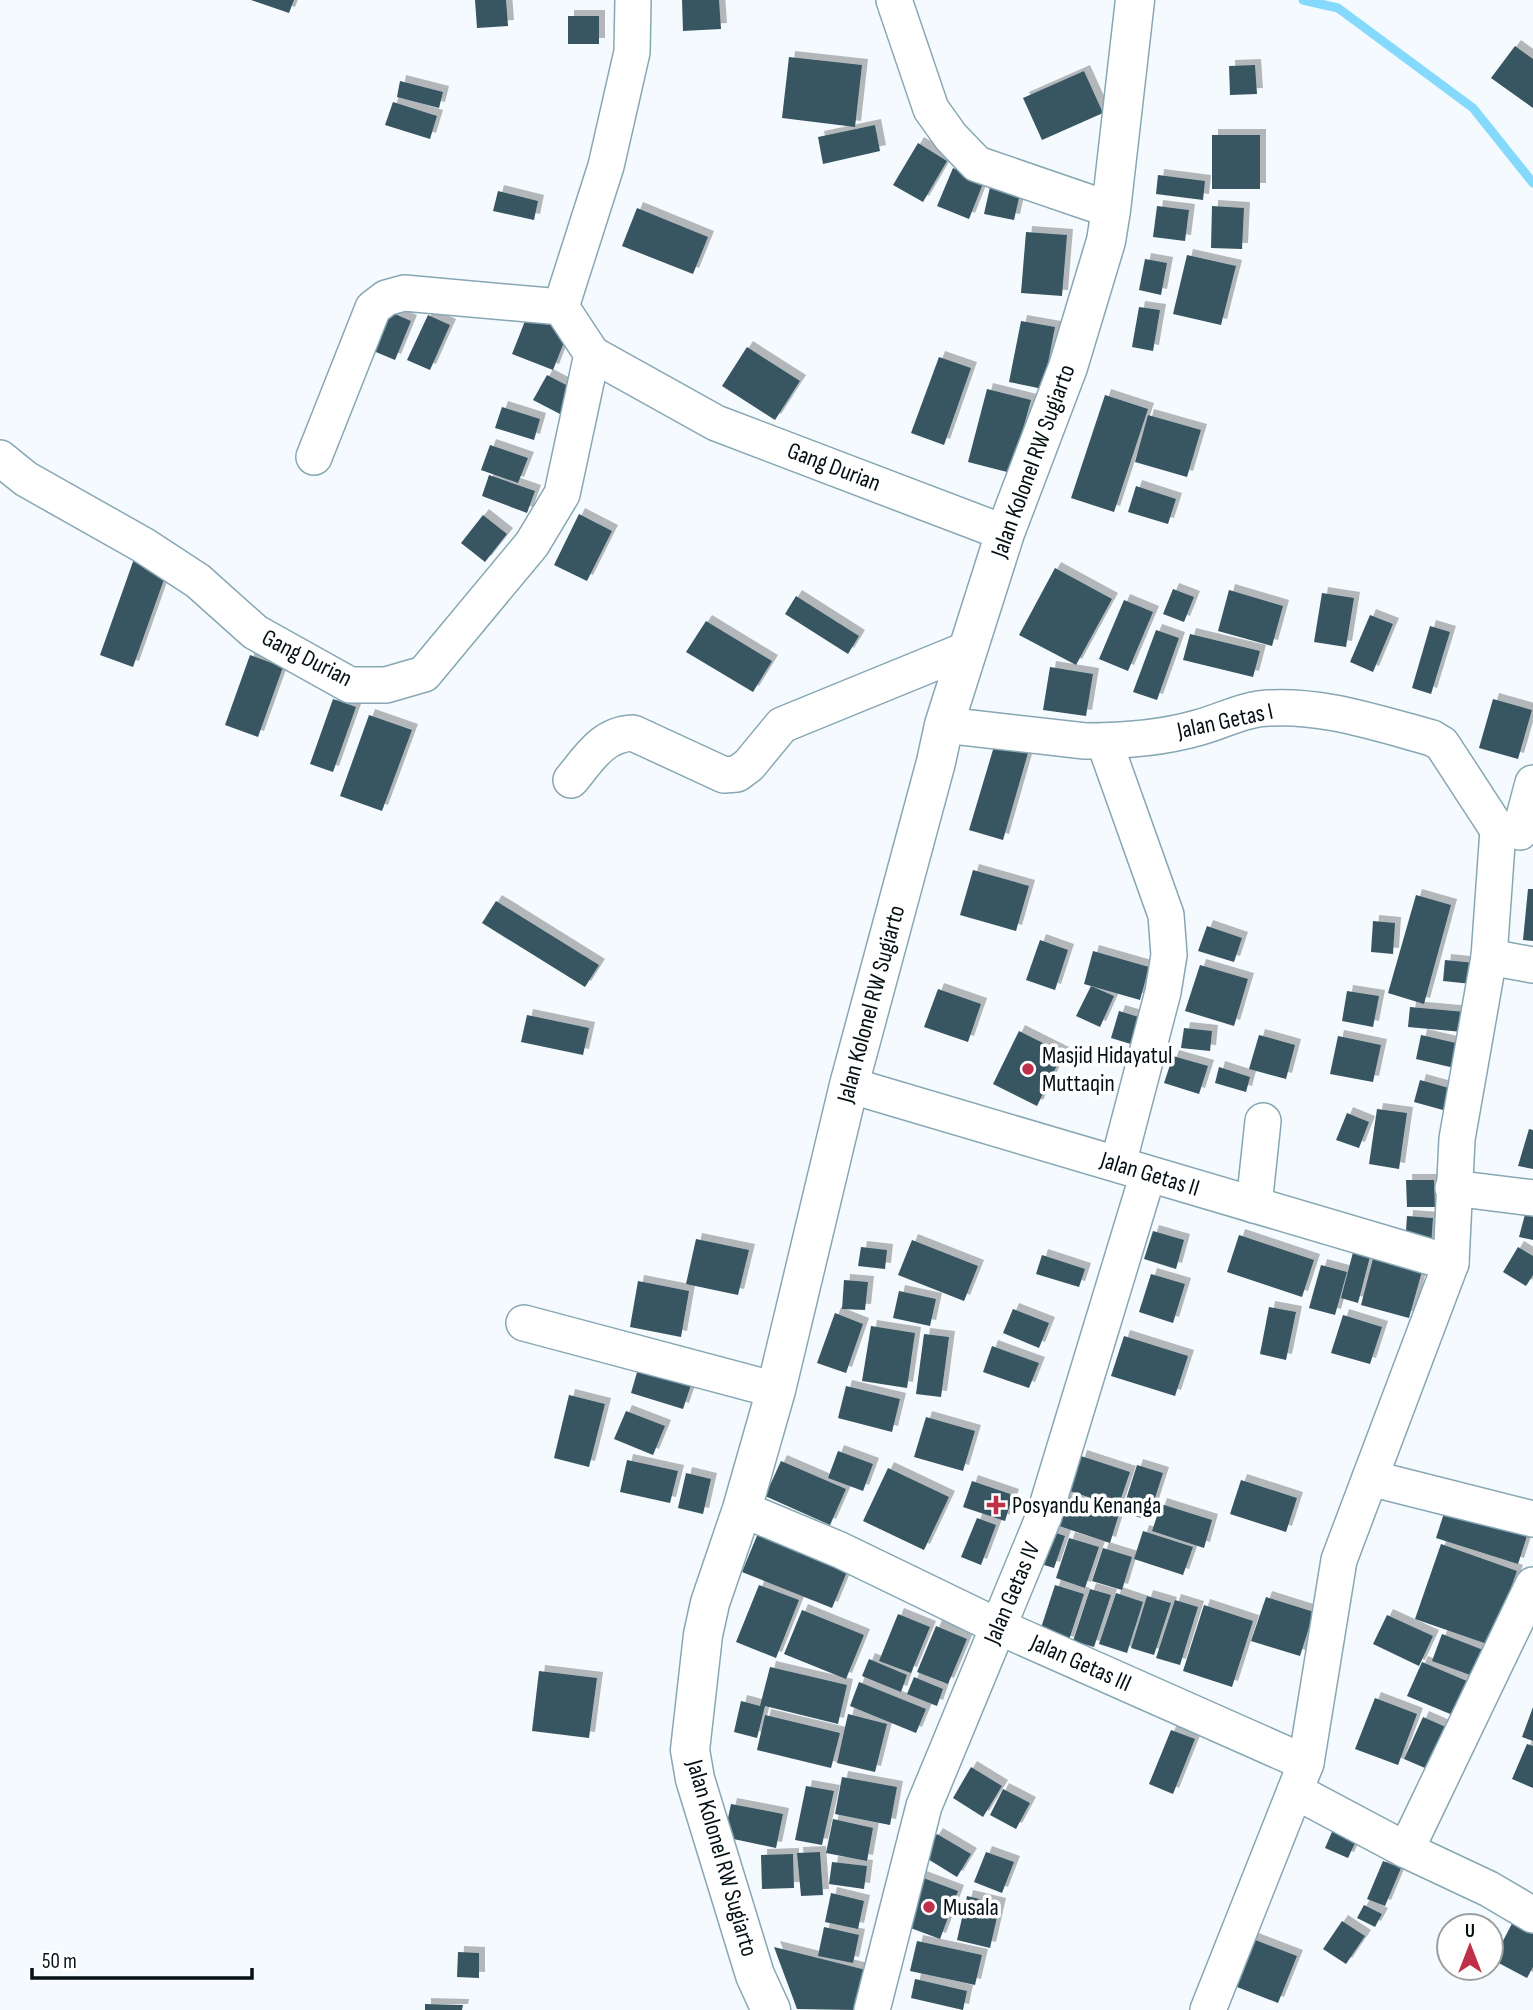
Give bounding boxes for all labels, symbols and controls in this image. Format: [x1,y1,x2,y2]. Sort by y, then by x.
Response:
street label: Jalan Kolonel RW Sugiarto [984,361,1081,562]
street label: Gang Durian [783,436,885,498]
street label: Gang Durian [257,623,357,693]
street label: Jalan Getas I [1173,697,1276,746]
street label: Jalan Kolonel RW Sugiarto [830,902,911,1107]
place label: Masjid Hidayatul Muttaqin [1042,1041,1172,1098]
marker: Masjid Hidayatul Muttaqin [1020,1061,1036,1077]
street label: Jalan Getas II [1096,1145,1203,1203]
place label: Posyandu Kenanga [1012,1491,1161,1520]
marker: Posyandu Kenanga [986,1495,1006,1515]
street label: Jalan Getas IV [977,1537,1047,1649]
street label: Jalan Getas III [1025,1628,1136,1698]
street label: Jalan Kolonel RW Sugiarto [680,1755,764,1960]
place label: Musala [943,1893,999,1922]
marker: Musala [921,1899,937,1915]
north arrow [1435,1912,1505,1982]
text: U [1465,1920,1475,1943]
scale bar [32,1937,252,1981]
text: 50 m [42,1949,77,1974]

